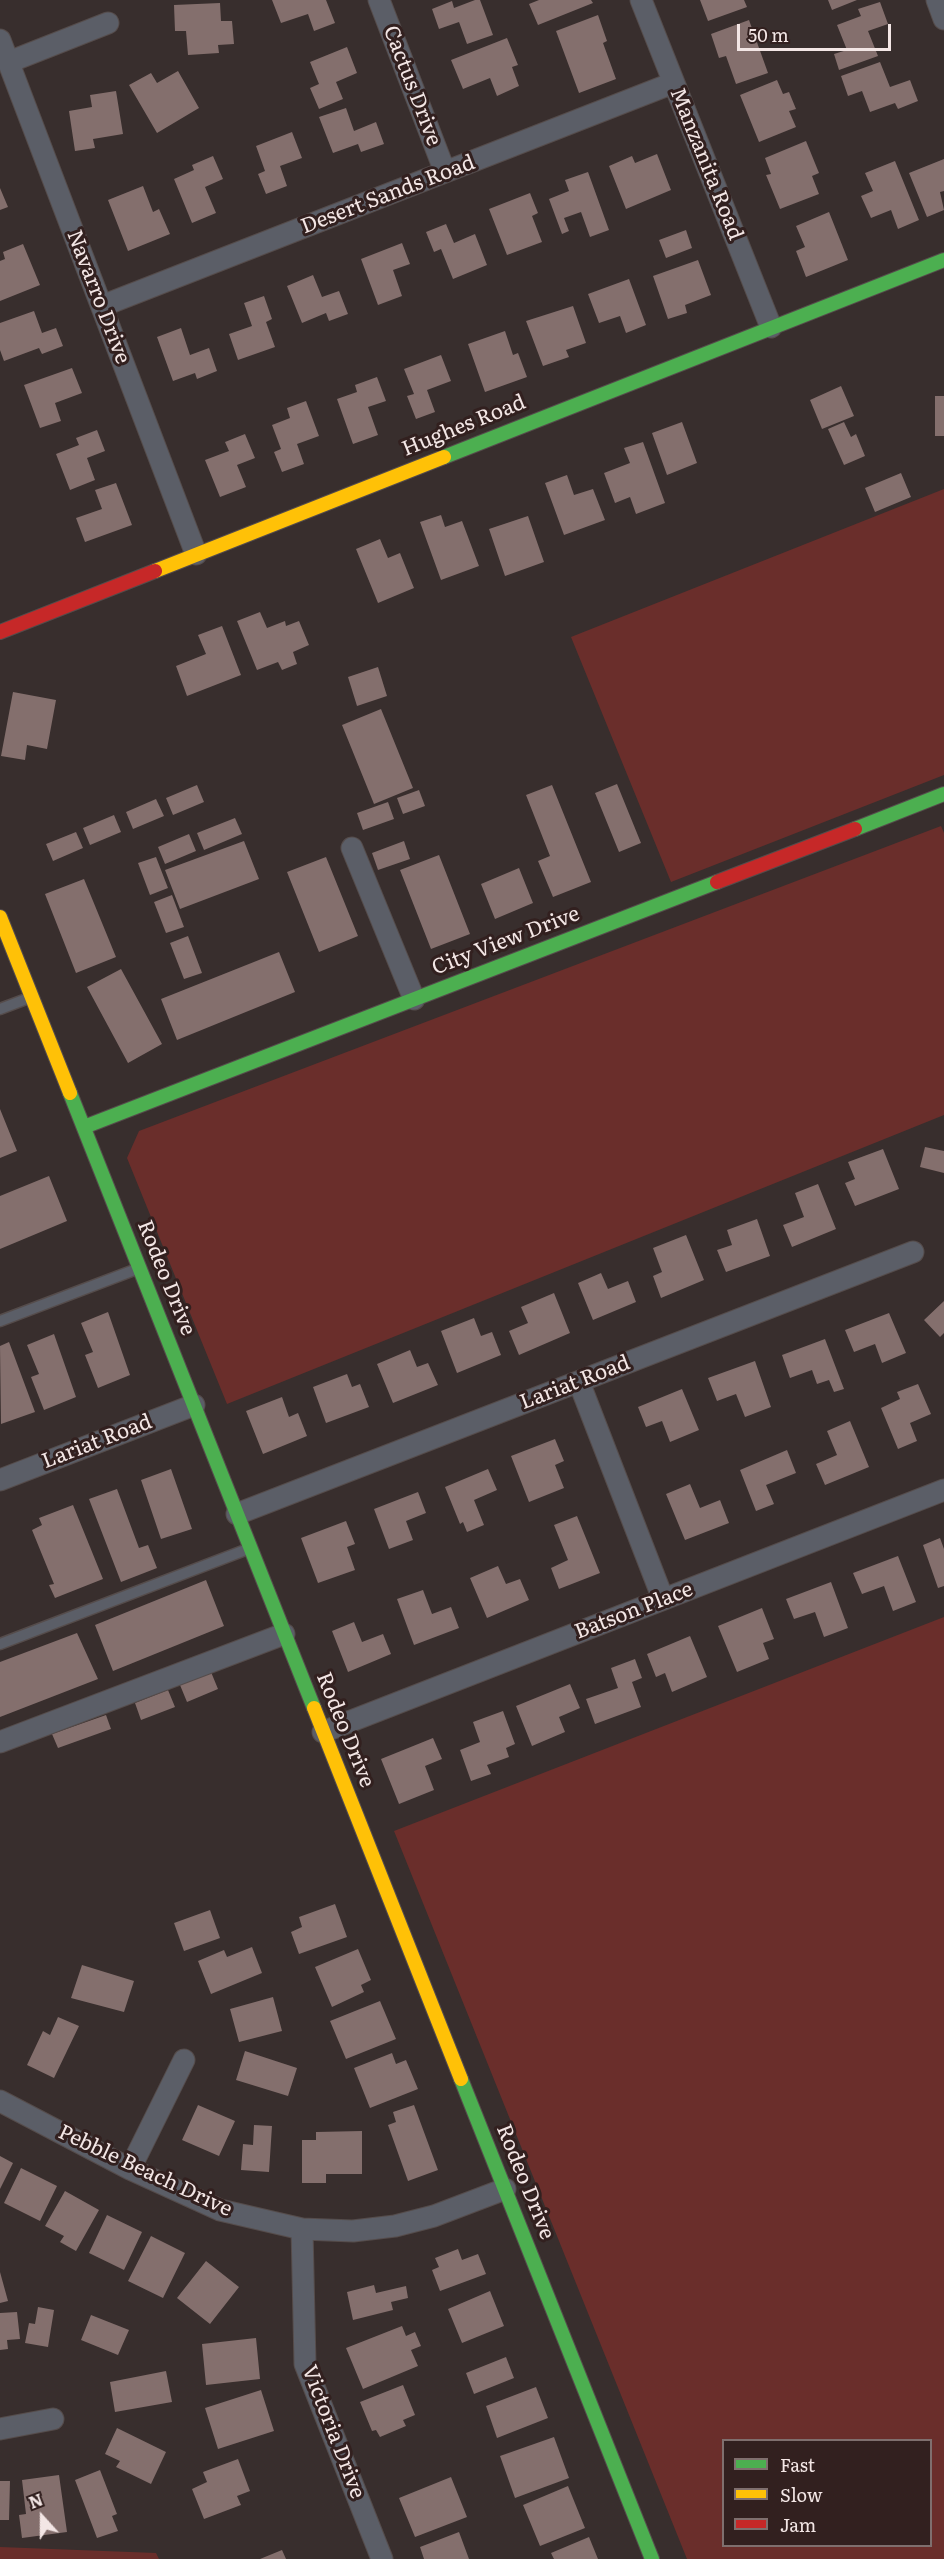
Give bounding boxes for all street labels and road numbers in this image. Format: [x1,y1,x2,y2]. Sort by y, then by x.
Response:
street label: Cactus Drive [378,22,446,150]
street label: Manzanita Road [664,84,748,244]
street label: Desert Sands Road [298,150,478,240]
street label: Navarro Drive [61,226,135,368]
street label: Hughes Road [399,390,529,462]
street label: City View Drive [429,901,583,981]
street label: Rodeo Drive [131,1217,201,1339]
street label: Lariat Road [516,1350,634,1416]
street label: Lariat Road [38,1409,156,1475]
street label: Batson Place [571,1577,697,1645]
street label: Rodeo Drive [310,1669,380,1791]
street label: Pebble Beach Drive [54,2120,236,2222]
street label: Rodeo Drive [490,2121,560,2243]
street label: Victoria Drive [296,2362,370,2502]

